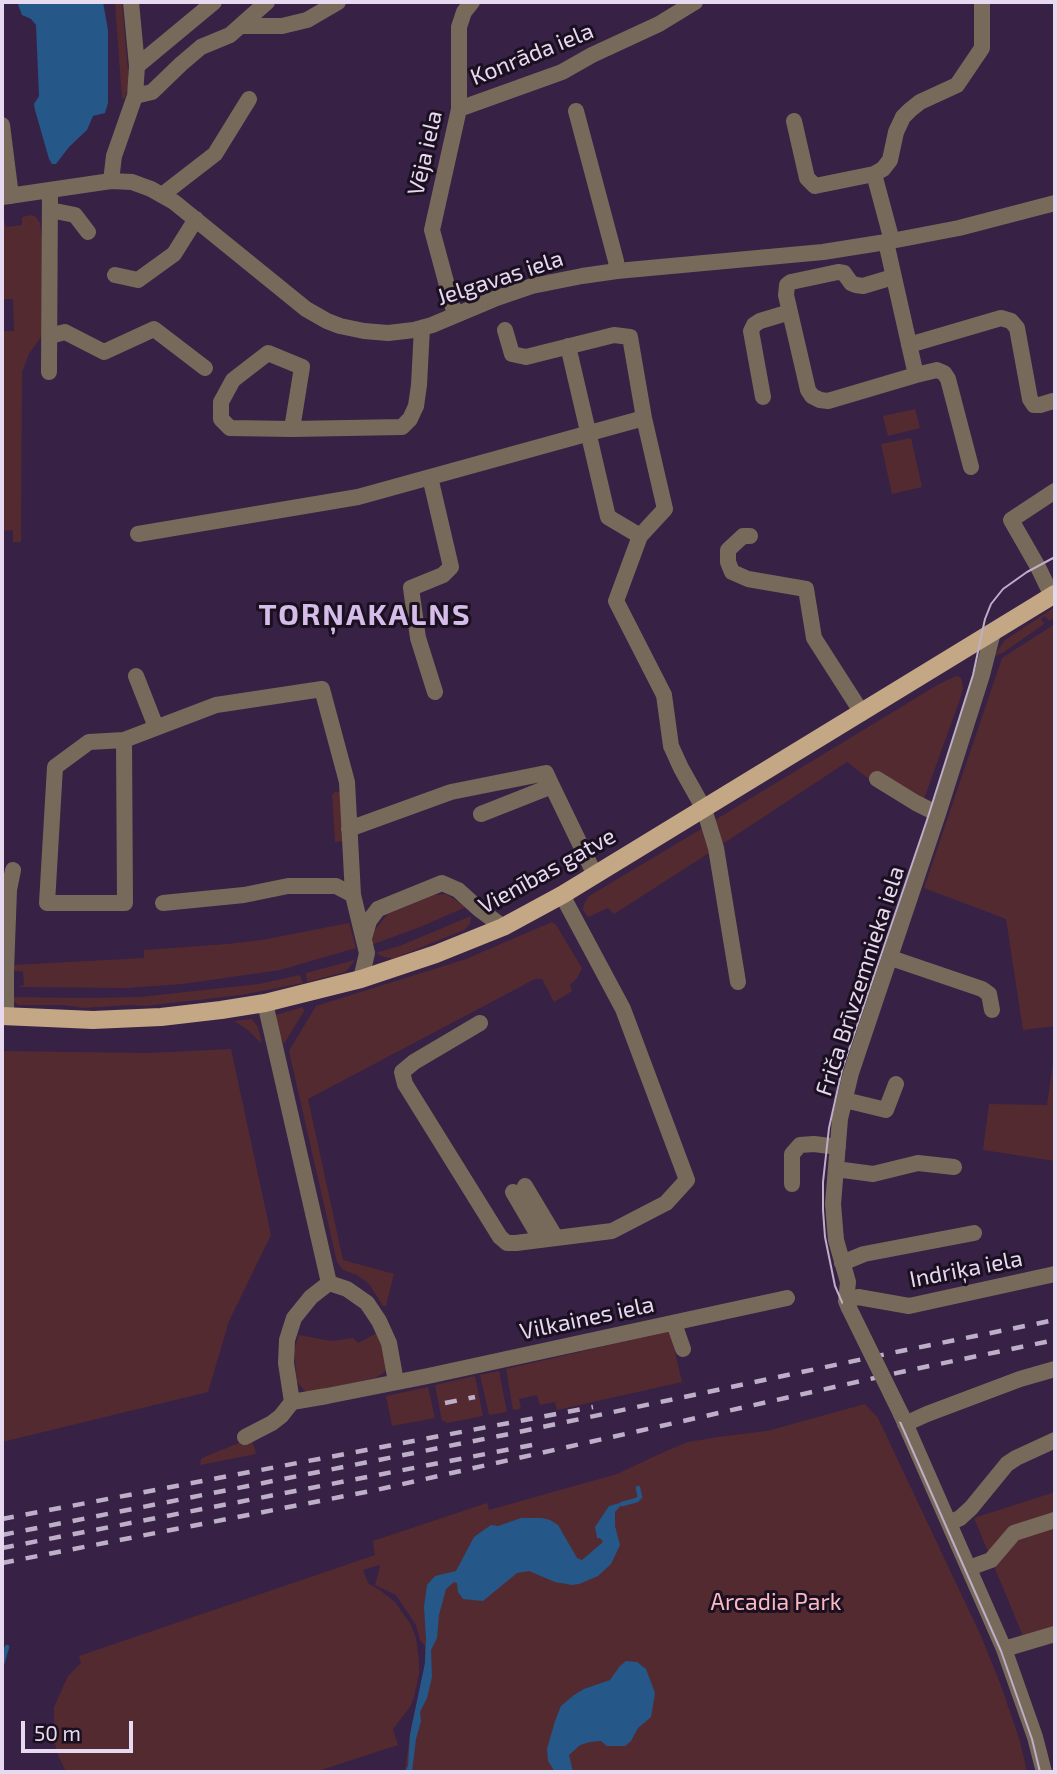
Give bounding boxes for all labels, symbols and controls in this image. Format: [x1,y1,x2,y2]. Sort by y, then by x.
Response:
street label: Konrāda iela [467,17,597,91]
street label: Vēja iela [402,108,448,198]
street label: Jelgavas iela [433,245,567,311]
district label: TORŅAKALNS [260,597,470,633]
street label: Vienības gatve [474,822,620,920]
street label: Friča Brīvzemnieka iela [810,863,910,1099]
street label: Indriķa iela [907,1245,1025,1293]
street label: Vilkaines iela [517,1290,657,1346]
park label: Arcadia Park [711,1588,841,1616]
scale bar [24,1708,136,1752]
text: 50 m [34,1720,81,1745]

